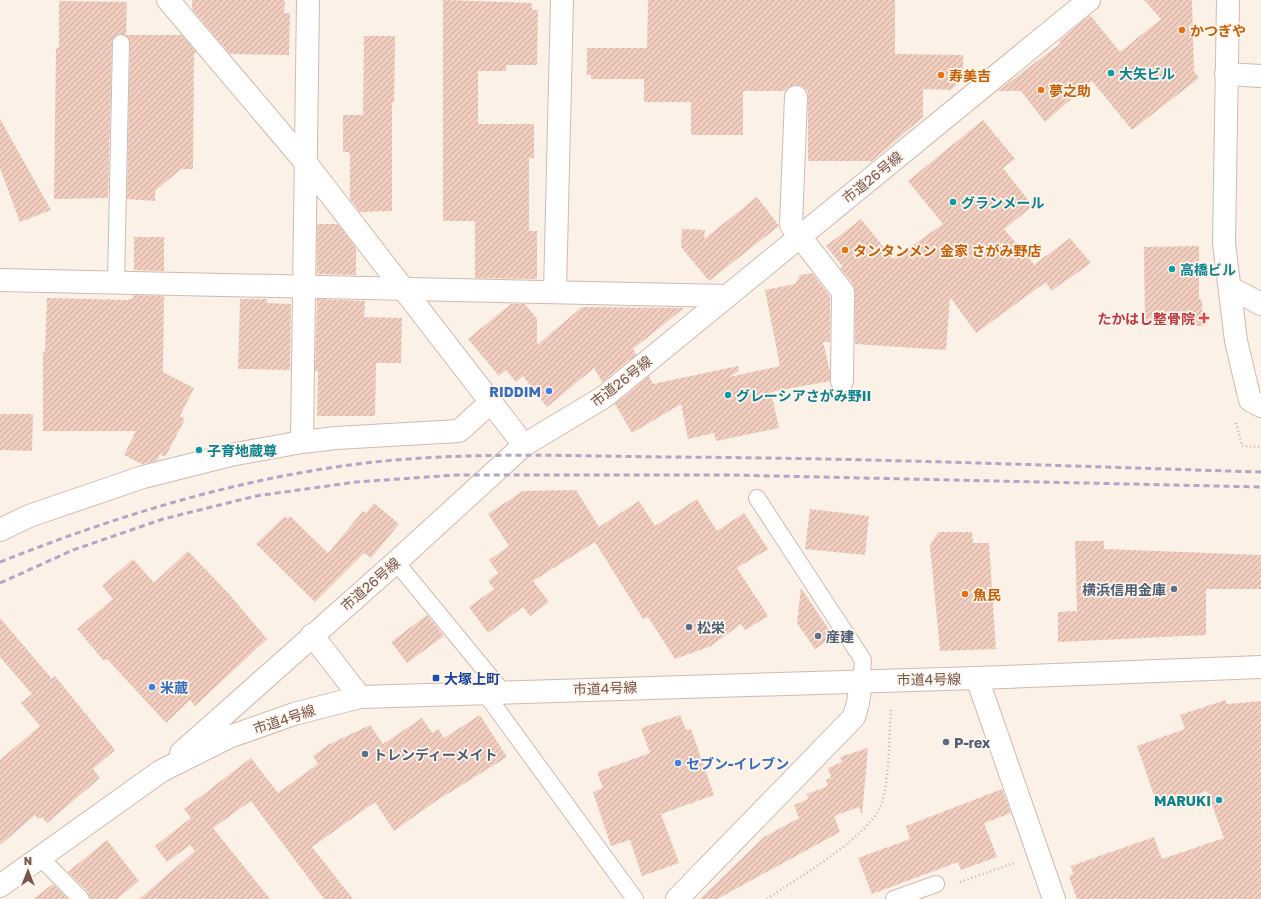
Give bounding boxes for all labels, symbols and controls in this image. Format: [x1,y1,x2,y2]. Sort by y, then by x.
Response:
place label: かつぎや [1190,22,1246,39]
marker: かつぎや [1177,25,1187,35]
place label: 大矢ビル [1119,65,1175,82]
place label: 寿美吉 [949,67,991,84]
marker: 大矢ビル [1106,68,1116,78]
marker: 寿美吉 [936,70,946,80]
place label: 夢之助 [1049,82,1091,99]
marker: 夢之助 [1036,85,1046,95]
street label: 市道26号線 [838,148,906,206]
place label: グランメール [961,194,1045,211]
marker: グランメール [948,197,958,207]
place label: タンタンメン 金家 さがみ野店 [853,242,1042,259]
marker: タンタンメン 金家 さがみ野店 [840,245,850,255]
place label: 高橋ビル [1180,261,1236,278]
marker: 高橋ビル [1167,264,1177,274]
place label: たかはし整骨院 [1098,310,1195,327]
marker: たかはし整骨院 [1198,312,1210,324]
street label: 市道26号線 [587,352,655,410]
place label: RIDDIM [489,383,541,400]
marker: RIDDIM [544,386,554,396]
place label: グレーシアさがみ野II [736,387,871,404]
marker: グレーシアさがみ野II [723,390,733,400]
place label: 子育地蔵尊 [207,442,277,459]
marker: 子育地蔵尊 [194,445,204,455]
street label: 市道26号線 [337,554,403,614]
place label: 横浜信用金庫 [1082,581,1166,598]
marker: 横浜信用金庫 [1169,584,1179,594]
place label: 魚民 [973,586,1001,603]
marker: 魚民 [960,589,970,599]
place label: 松栄 [697,619,725,636]
marker: 松栄 [684,622,694,632]
place label: 産建 [826,628,854,645]
marker: 産建 [813,631,823,641]
place label: 大塚上町 [444,670,500,687]
street label: 市道4号線 [897,670,961,688]
marker: 大塚上町 [431,673,441,683]
street label: 市道4号線 [572,678,638,698]
place label: 米蔵 [160,679,188,696]
marker: 米蔵 [147,682,157,692]
street label: 市道4号線 [251,701,317,737]
place label: P-rex [954,734,990,751]
marker: P-rex [941,737,951,747]
place label: トレンディーメイト [373,746,497,763]
marker: トレンディーメイト [360,749,370,759]
place label: セブン-イレブン [686,755,789,772]
marker: セブン-イレブン [673,758,683,768]
place label: MARUKI [1154,792,1211,809]
marker: MARUKI [1214,795,1224,805]
north arrow [8,851,48,891]
text: N [24,854,32,867]

